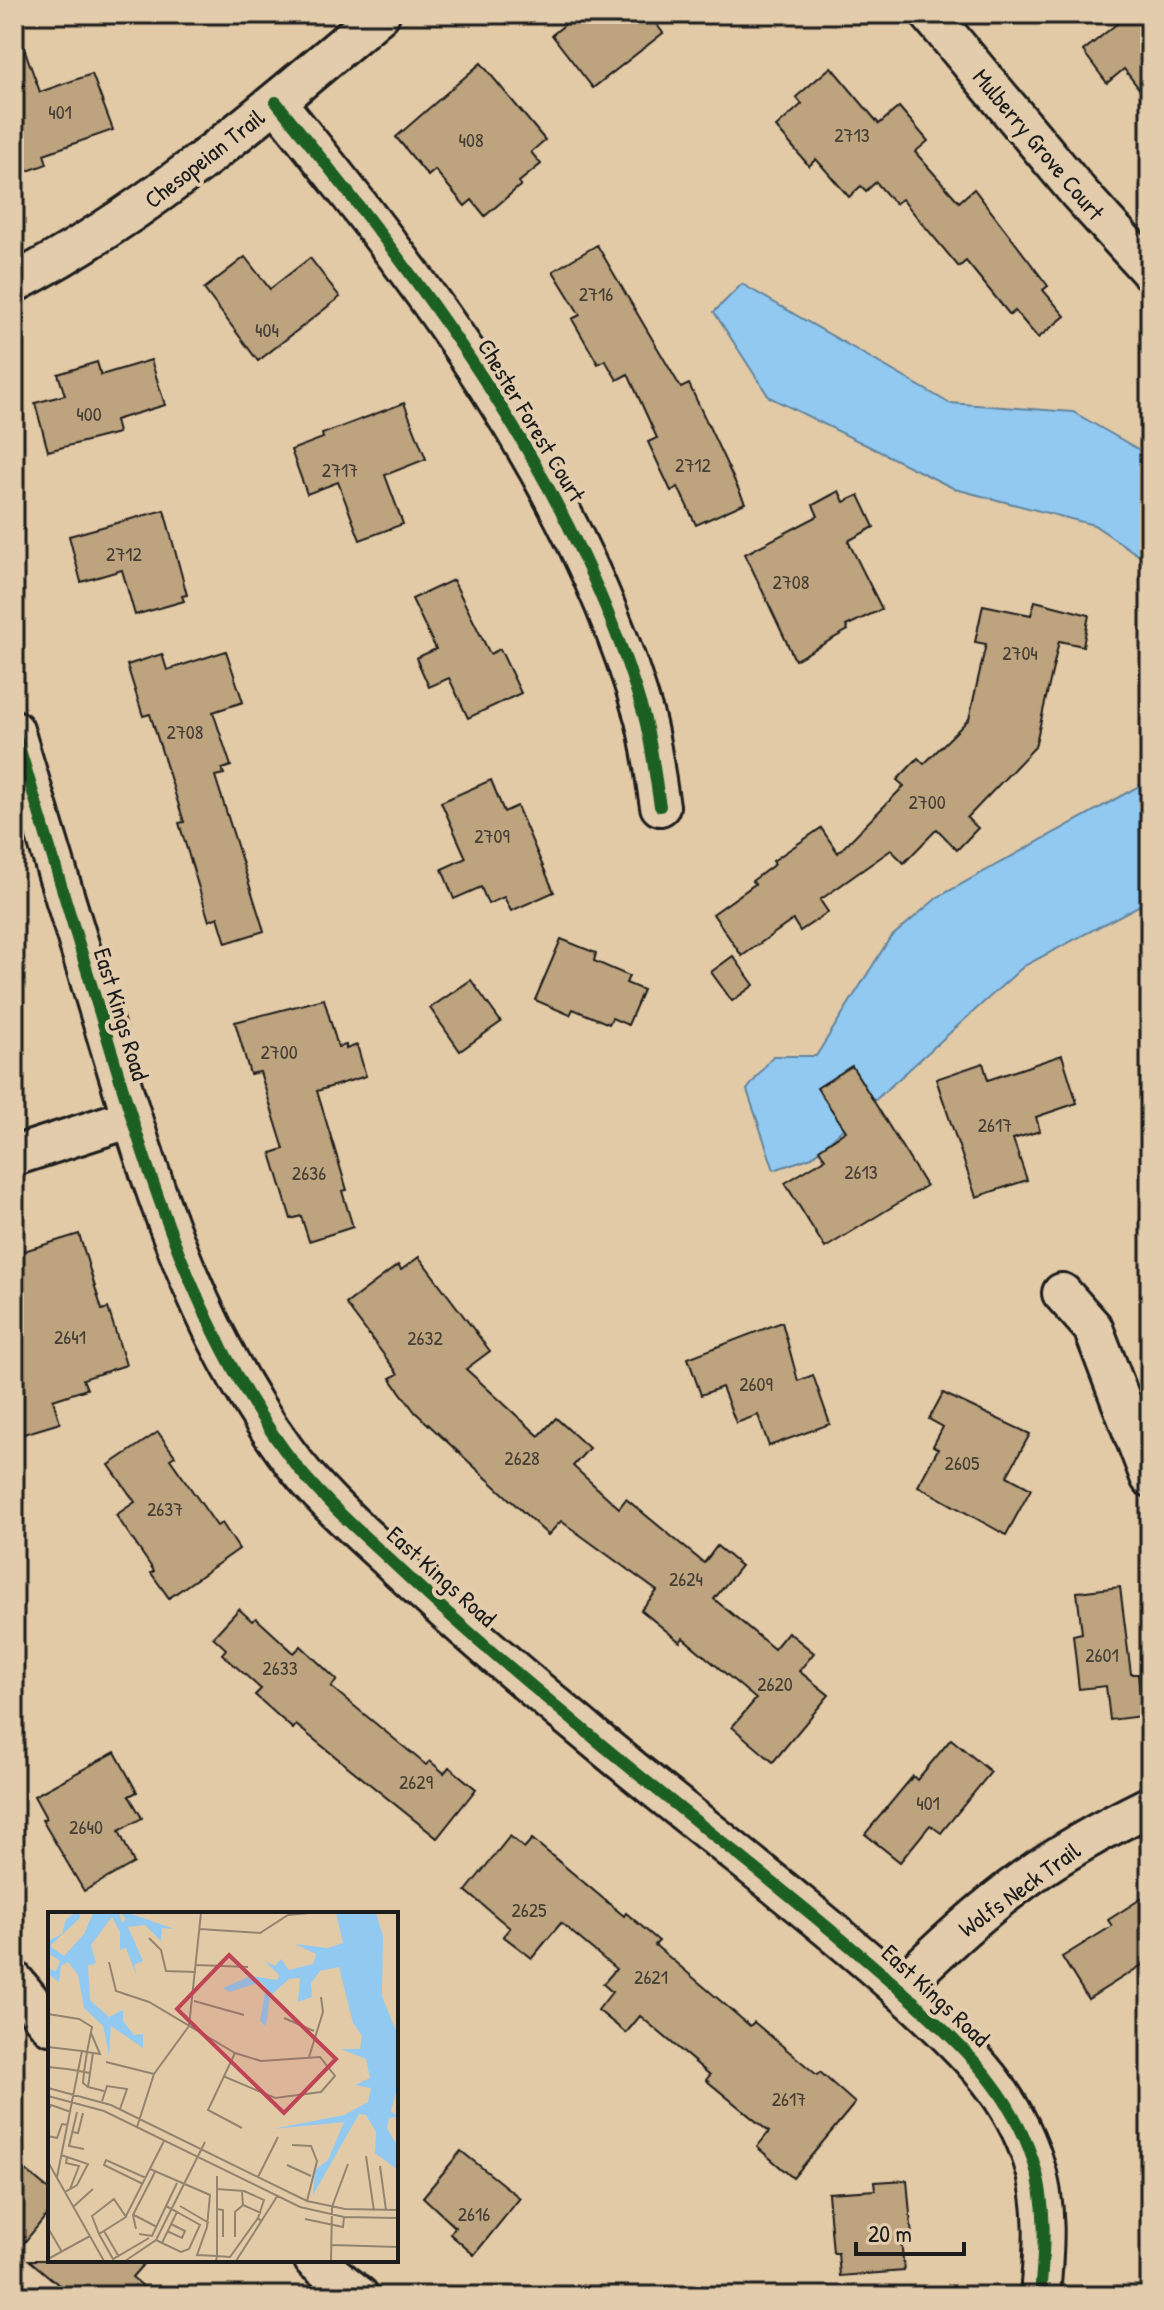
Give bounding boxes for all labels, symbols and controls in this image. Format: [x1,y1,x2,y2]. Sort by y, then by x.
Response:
street label: Mulberry Grove Court [966,61,1112,227]
house number: 401 [48,98,72,125]
street label: Chesopeian Trail [137,101,271,215]
house number: 2713 [834,121,870,148]
house number: 408 [458,126,484,153]
house number: 2716 [579,280,613,307]
house number: 404 [255,316,279,343]
street label: Chester Forest Court [471,332,594,508]
house number: 400 [76,400,102,427]
house number: 2712 [675,451,712,478]
house number: 2717 [322,456,358,483]
house number: 2712 [106,540,143,567]
house number: 2708 [773,568,809,595]
house number: 2704 [1002,639,1038,666]
house number: 2708 [167,718,203,745]
house number: 2700 [908,788,946,815]
house number: 2709 [474,822,510,849]
street label: East Kings Road [87,944,157,1084]
house number: 2700 [260,1038,298,1065]
house number: 2617 [978,1111,1012,1138]
house number: 2613 [844,1158,878,1185]
house number: 2636 [292,1159,326,1186]
house number: 2641 [54,1323,86,1350]
house number: 2632 [407,1324,443,1351]
house number: 2609 [739,1370,773,1397]
house number: 2628 [504,1444,540,1471]
house number: 2605 [945,1449,980,1476]
house number: 2637 [147,1495,183,1522]
street label: East Kings Road [381,1518,503,1634]
house number: 2624 [669,1565,703,1592]
house number: 2601 [1085,1641,1119,1668]
house number: 2633 [262,1654,298,1681]
house number: 2620 [757,1670,793,1697]
house number: 2629 [399,1768,433,1795]
house number: 401 [916,1789,940,1816]
house number: 2640 [69,1813,103,1840]
street label: Wolfs Neck Trail [952,1834,1087,1944]
house number: 2625 [511,1896,547,1923]
inset map [48,1912,398,2262]
street label: East Kings Road [875,1937,997,2053]
house number: 2621 [634,1963,668,1990]
house number: 2617 [772,2085,806,2112]
house number: 2616 [458,2200,490,2227]
scale bar [856,2206,964,2256]
text: 20 m [868,2217,912,2249]

